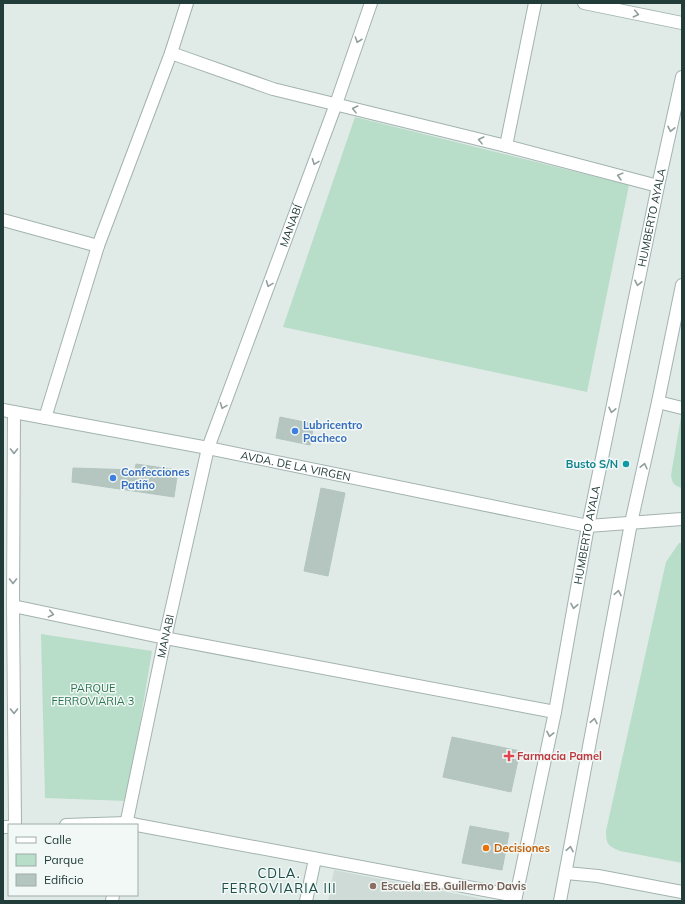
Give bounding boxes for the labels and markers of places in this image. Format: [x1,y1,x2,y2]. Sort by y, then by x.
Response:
place label: Lubricentro Pacheco [303,418,363,445]
marker: Lubricentro Pacheco [290,426,300,436]
place label: Busto S/N [566,457,618,471]
marker: Busto S/N [621,459,631,469]
place label: Confecciones Patiño [121,465,190,492]
marker: Confecciones Patiño [108,473,118,483]
place label: Farmacia Pamel [517,749,602,763]
marker: Farmacia Pamel [504,751,514,761]
place label: Decisiones [494,841,550,855]
marker: Decisiones [481,843,491,853]
place label: Escuela EB. Guillermo Davis [381,879,527,893]
marker: Escuela EB. Guillermo Davis [368,881,378,891]

